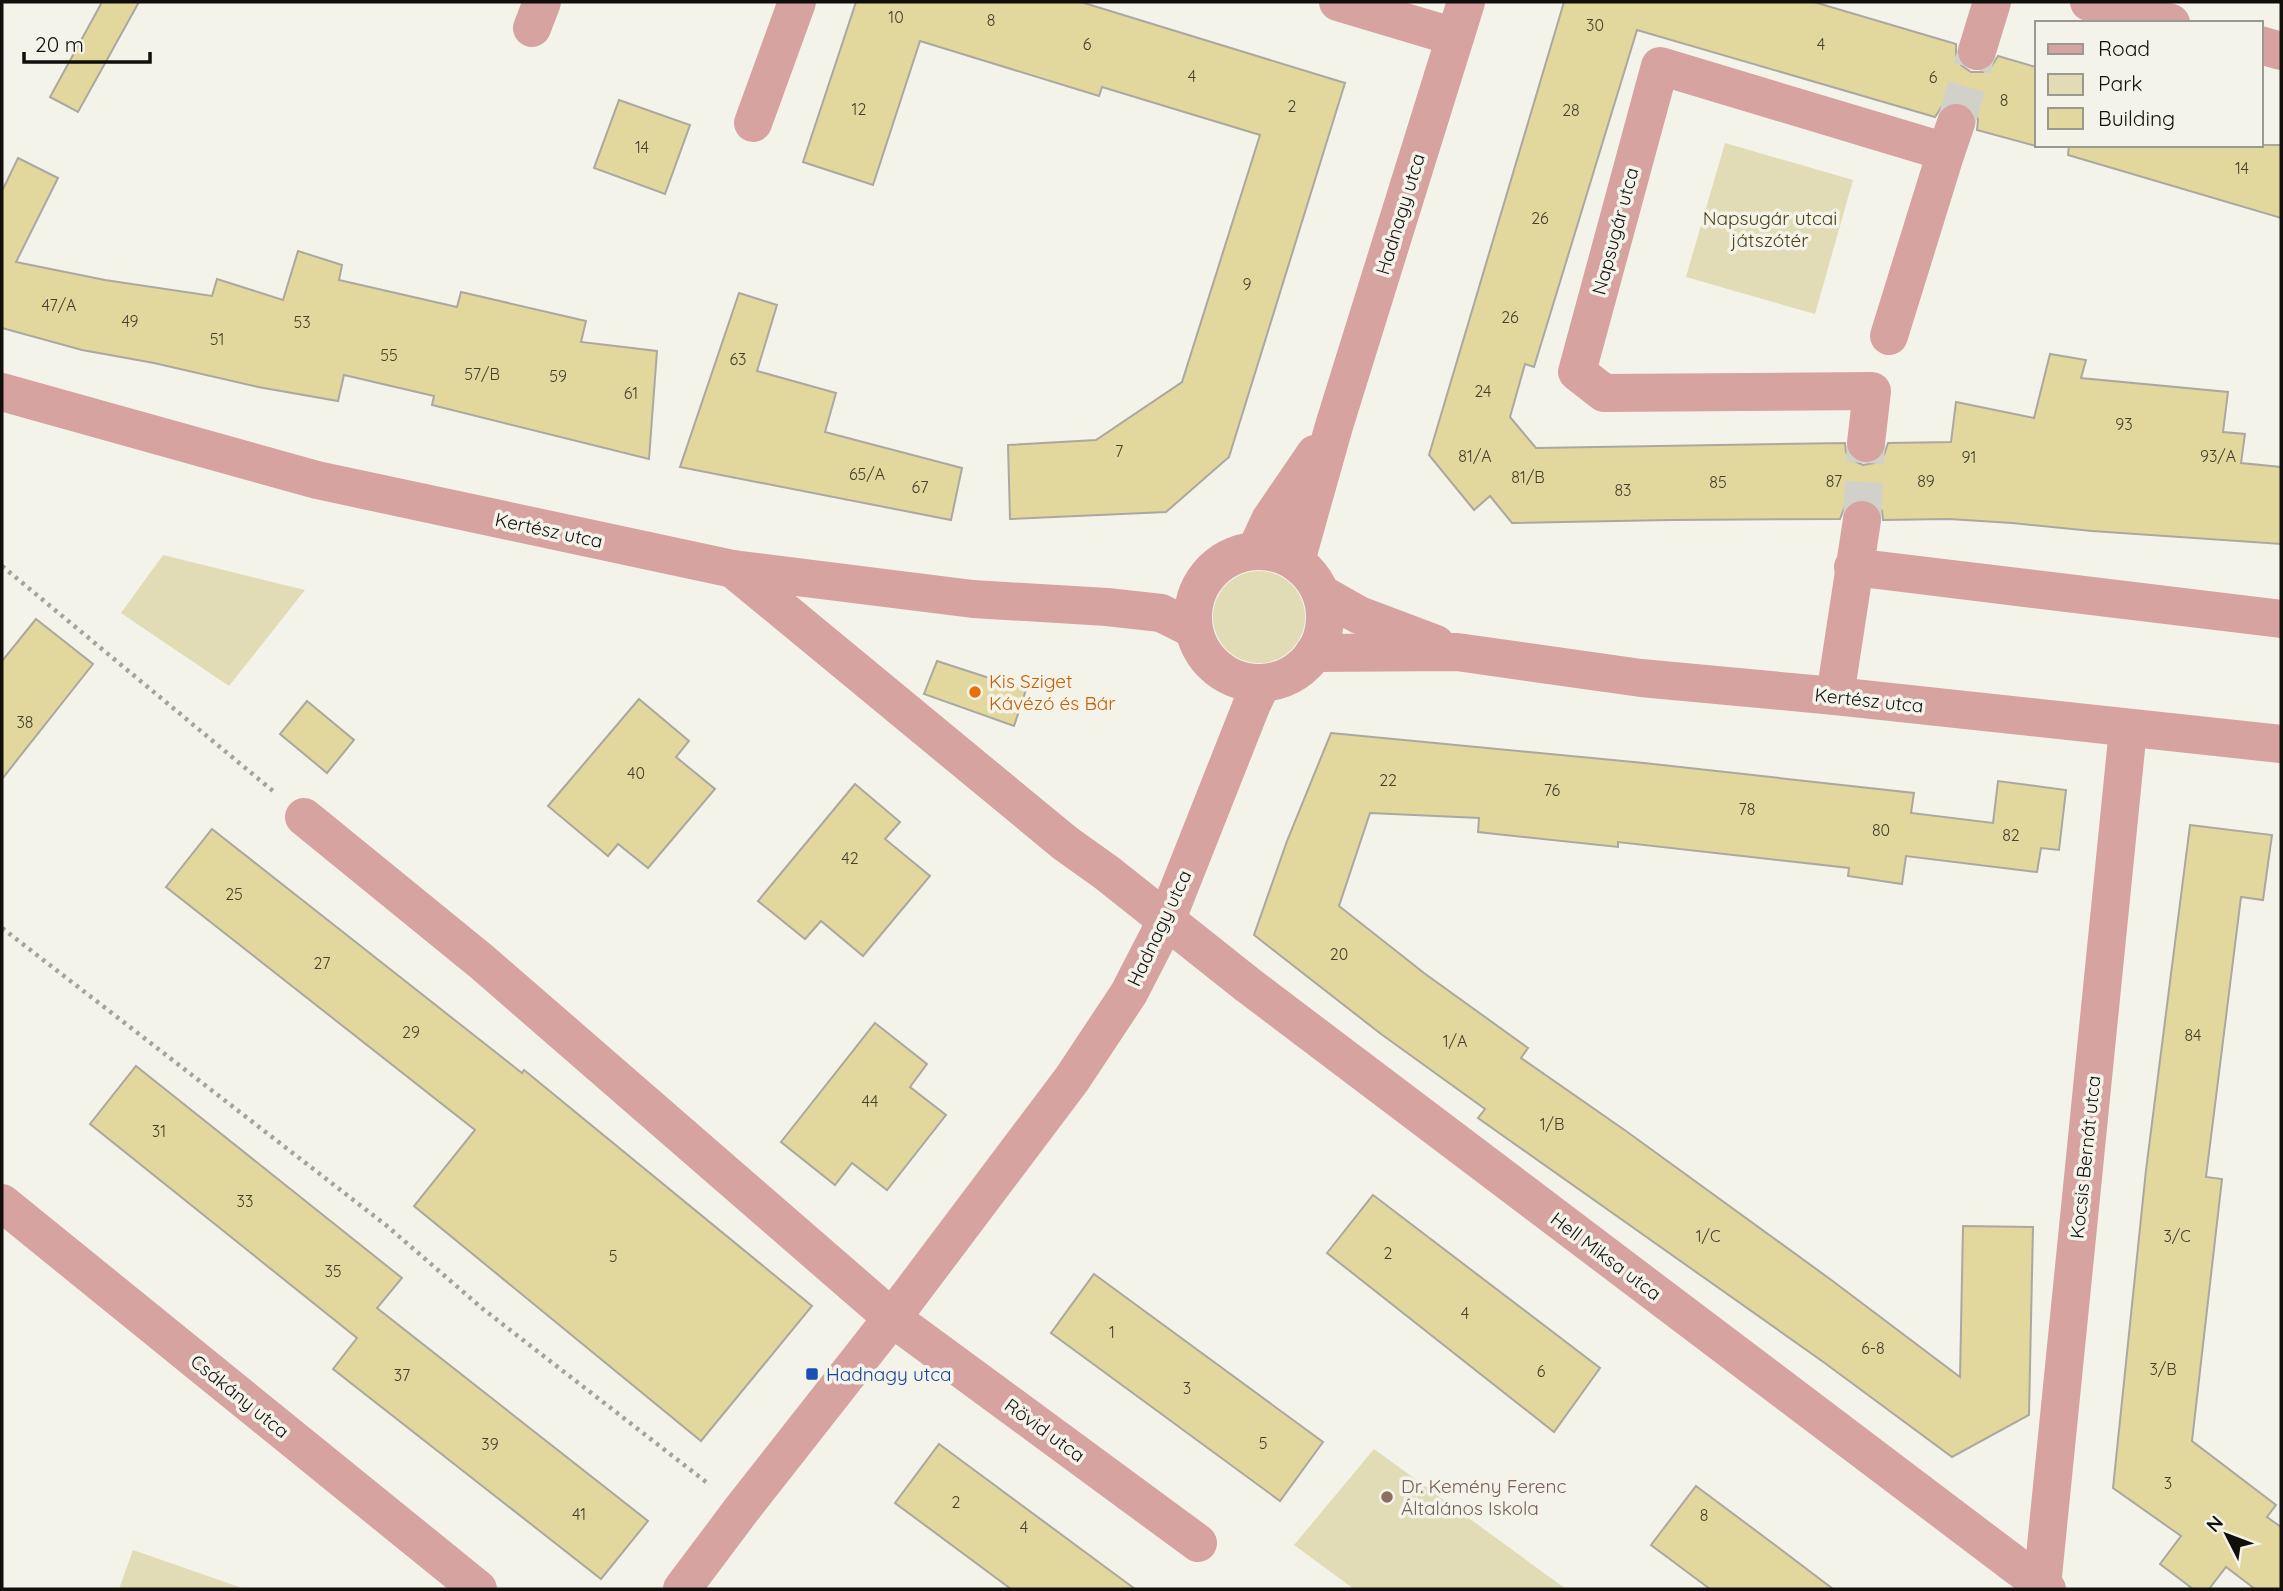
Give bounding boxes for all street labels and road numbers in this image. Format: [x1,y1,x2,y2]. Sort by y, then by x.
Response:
street label: Hadnagy utca [1370,150,1430,278]
street label: Napsugár utca [1586,165,1644,297]
street label: Kertész utca [493,507,605,553]
street label: Kertész utca [1813,682,1925,718]
street label: Hadnagy utca [1122,866,1196,990]
street label: Kocsis Bernát utca [2065,1074,2105,1240]
street label: Hell Miksa utca [1546,1207,1666,1305]
street label: Csákány utca [186,1349,294,1443]
street label: Rövid utca [1000,1393,1090,1467]

